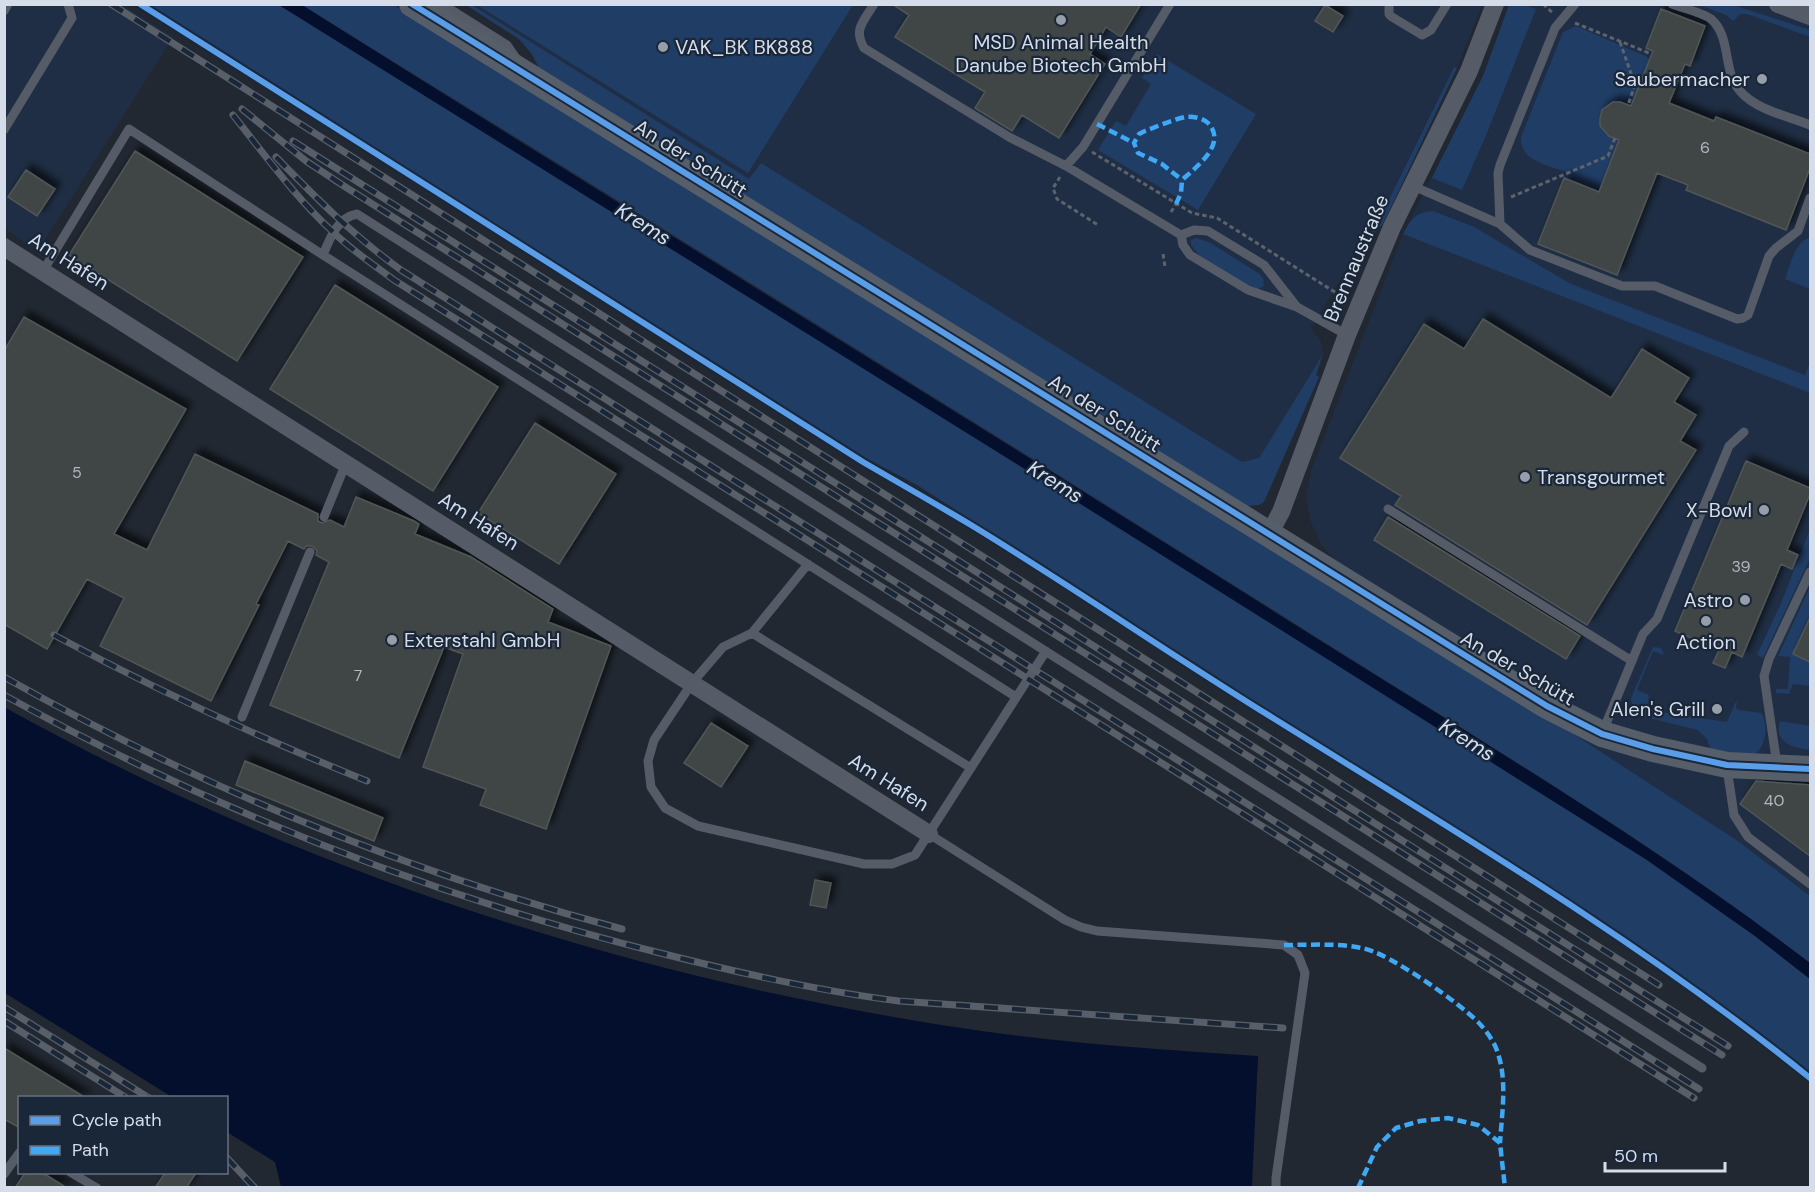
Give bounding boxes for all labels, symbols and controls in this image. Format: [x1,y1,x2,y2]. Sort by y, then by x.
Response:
marker: MSD Animal Health Danube Biotech GmbH [1054,13,1068,27]
place label: MSD Animal Health Danube Biotech GmbH [955,29,1167,78]
place label: VAK_BK BK888 [675,34,813,60]
marker: VAK_BK BK888 [656,40,670,54]
place label: Saubermacher [1614,66,1750,92]
marker: Saubermacher [1755,72,1769,86]
street label: An der Schütt [630,113,752,203]
house number: 6 [1700,137,1710,158]
street label: Brennaustraße [1318,190,1394,326]
water label: Krems [610,196,676,252]
street label: Am Hafen [24,226,114,296]
street label: An der Schütt [1044,368,1166,458]
water label: Krems [1022,454,1088,510]
house number: 5 [72,462,82,483]
place label: Transgourmet [1537,464,1665,490]
marker: Transgourmet [1518,470,1532,484]
street label: Am Hafen [434,486,524,556]
place label: X-Bowl [1686,497,1752,523]
marker: X-Bowl [1757,503,1771,517]
house number: 39 [1731,556,1751,577]
place label: Astro [1683,587,1733,613]
marker: Astro [1738,593,1752,607]
marker: Action [1699,614,1713,628]
street label: An der Schütt [1456,625,1580,711]
place label: Exterstahl GmbH [404,627,560,653]
place label: Action [1676,629,1736,655]
marker: Exterstahl GmbH [385,633,399,647]
house number: 7 [354,665,362,686]
place label: Alen's Grill [1611,696,1705,722]
marker: Alen's Grill [1710,702,1724,716]
water label: Krems [1434,712,1500,768]
street label: Am Hafen [844,747,934,817]
house number: 40 [1764,790,1784,811]
legend [18,1096,228,1174]
text: Cycle path [72,1108,162,1132]
scale bar [1605,1135,1725,1173]
text: Path [72,1138,109,1162]
text: 50 m [1614,1144,1658,1168]

